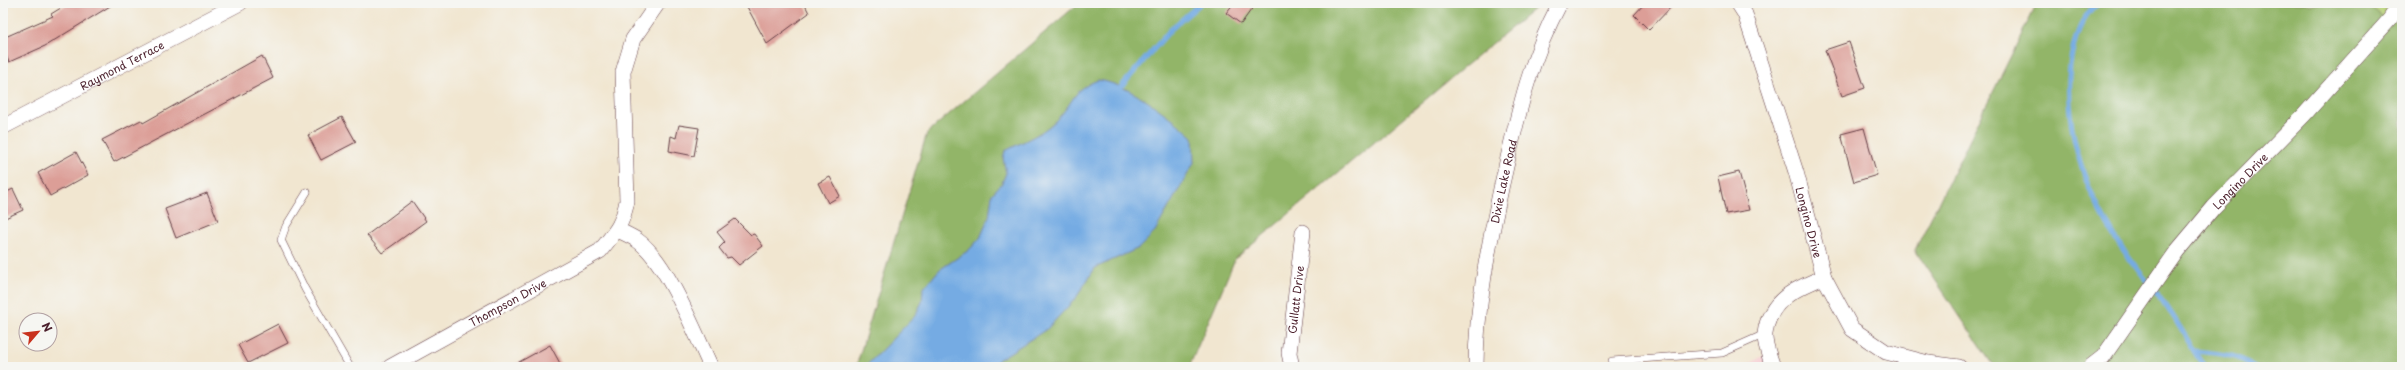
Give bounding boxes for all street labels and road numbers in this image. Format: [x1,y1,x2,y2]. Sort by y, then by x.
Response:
street label: Raymond Terrace [77,36,167,94]
street label: Dixie Lake Road [1485,138,1521,225]
street label: Longino Drive [2208,149,2271,213]
street label: Longino Drive [1792,185,1827,260]
street label: Gullatt Drive [1283,265,1308,335]
street label: Thompson Drive [466,274,549,330]

